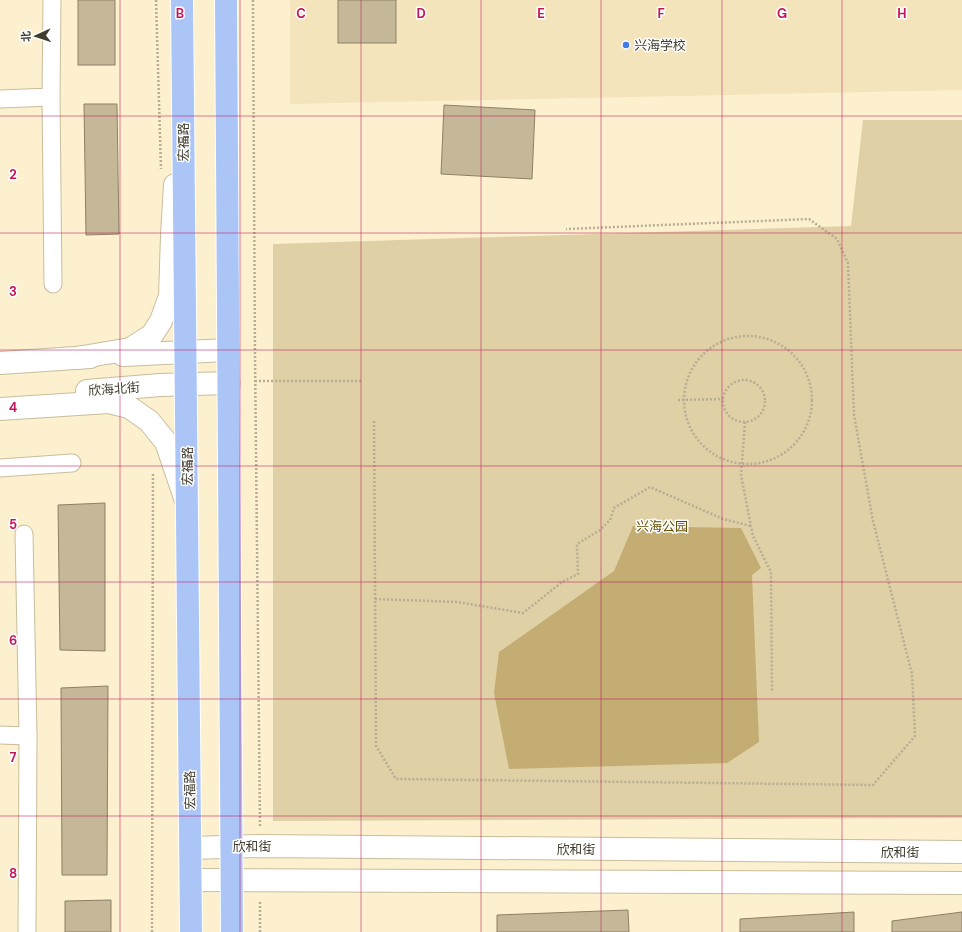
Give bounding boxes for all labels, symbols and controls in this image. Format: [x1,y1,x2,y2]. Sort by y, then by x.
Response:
text: B [176,5,184,22]
text: C [296,5,306,22]
text: D [416,5,426,22]
text: E [537,5,545,22]
text: F [657,5,665,22]
text: G [777,5,787,22]
text: H [897,5,907,22]
north arrow [16,16,56,56]
text: 北 [19,31,33,42]
place label: 兴海学校 [634,37,686,54]
marker: 兴海学校 [621,40,631,50]
street label: 宏福路 [175,122,192,162]
text: 2 [9,166,17,183]
text: 3 [9,283,17,300]
street label: 欣海北街 [87,379,141,399]
text: 4 [9,399,17,416]
street label: 宏福路 [179,446,196,486]
text: 5 [9,516,17,533]
park label: 兴海公园 [636,518,688,535]
text: 6 [9,632,17,649]
text: 7 [10,749,17,766]
street label: 宏福路 [181,770,199,810]
street label: 欣和街 [232,838,272,855]
street label: 欣和街 [556,841,596,858]
street label: 欣和街 [880,844,920,861]
text: 8 [9,865,17,882]

